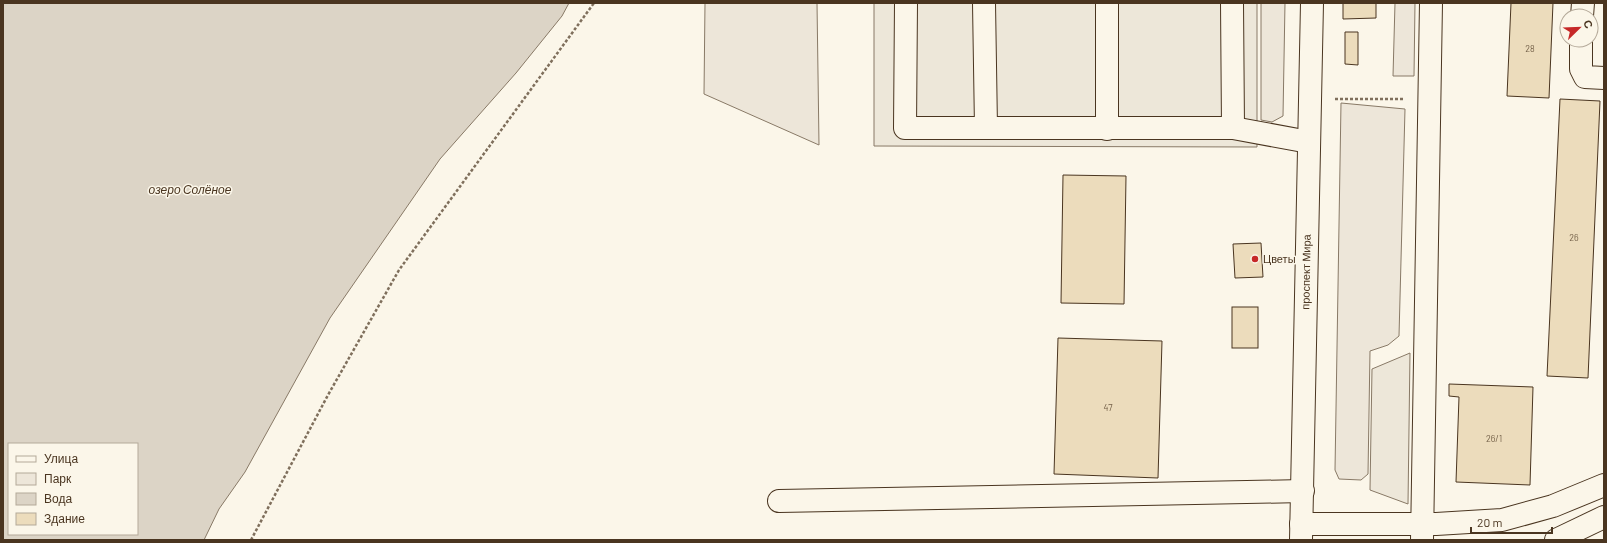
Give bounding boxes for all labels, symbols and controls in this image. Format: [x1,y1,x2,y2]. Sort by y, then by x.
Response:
north arrow [1559,8,1599,48]
text: С [1581,18,1596,30]
house number: 28 [1525,43,1535,54]
water label: озеро Солёное [149,182,232,197]
house number: 26 [1569,232,1579,243]
street label: проспект Мира [1298,233,1313,310]
place label: Цветы [1263,252,1296,265]
marker: Цветы [1250,254,1260,264]
house number: 47 [1104,402,1113,413]
house number: 26/1 [1486,433,1502,444]
legend [8,443,138,535]
text: Улица [44,451,78,466]
text: Парк [44,471,72,486]
text: Вода [44,491,72,506]
scale bar [1471,509,1552,535]
text: Здание [44,511,85,526]
text: 20 m [1477,515,1503,529]

